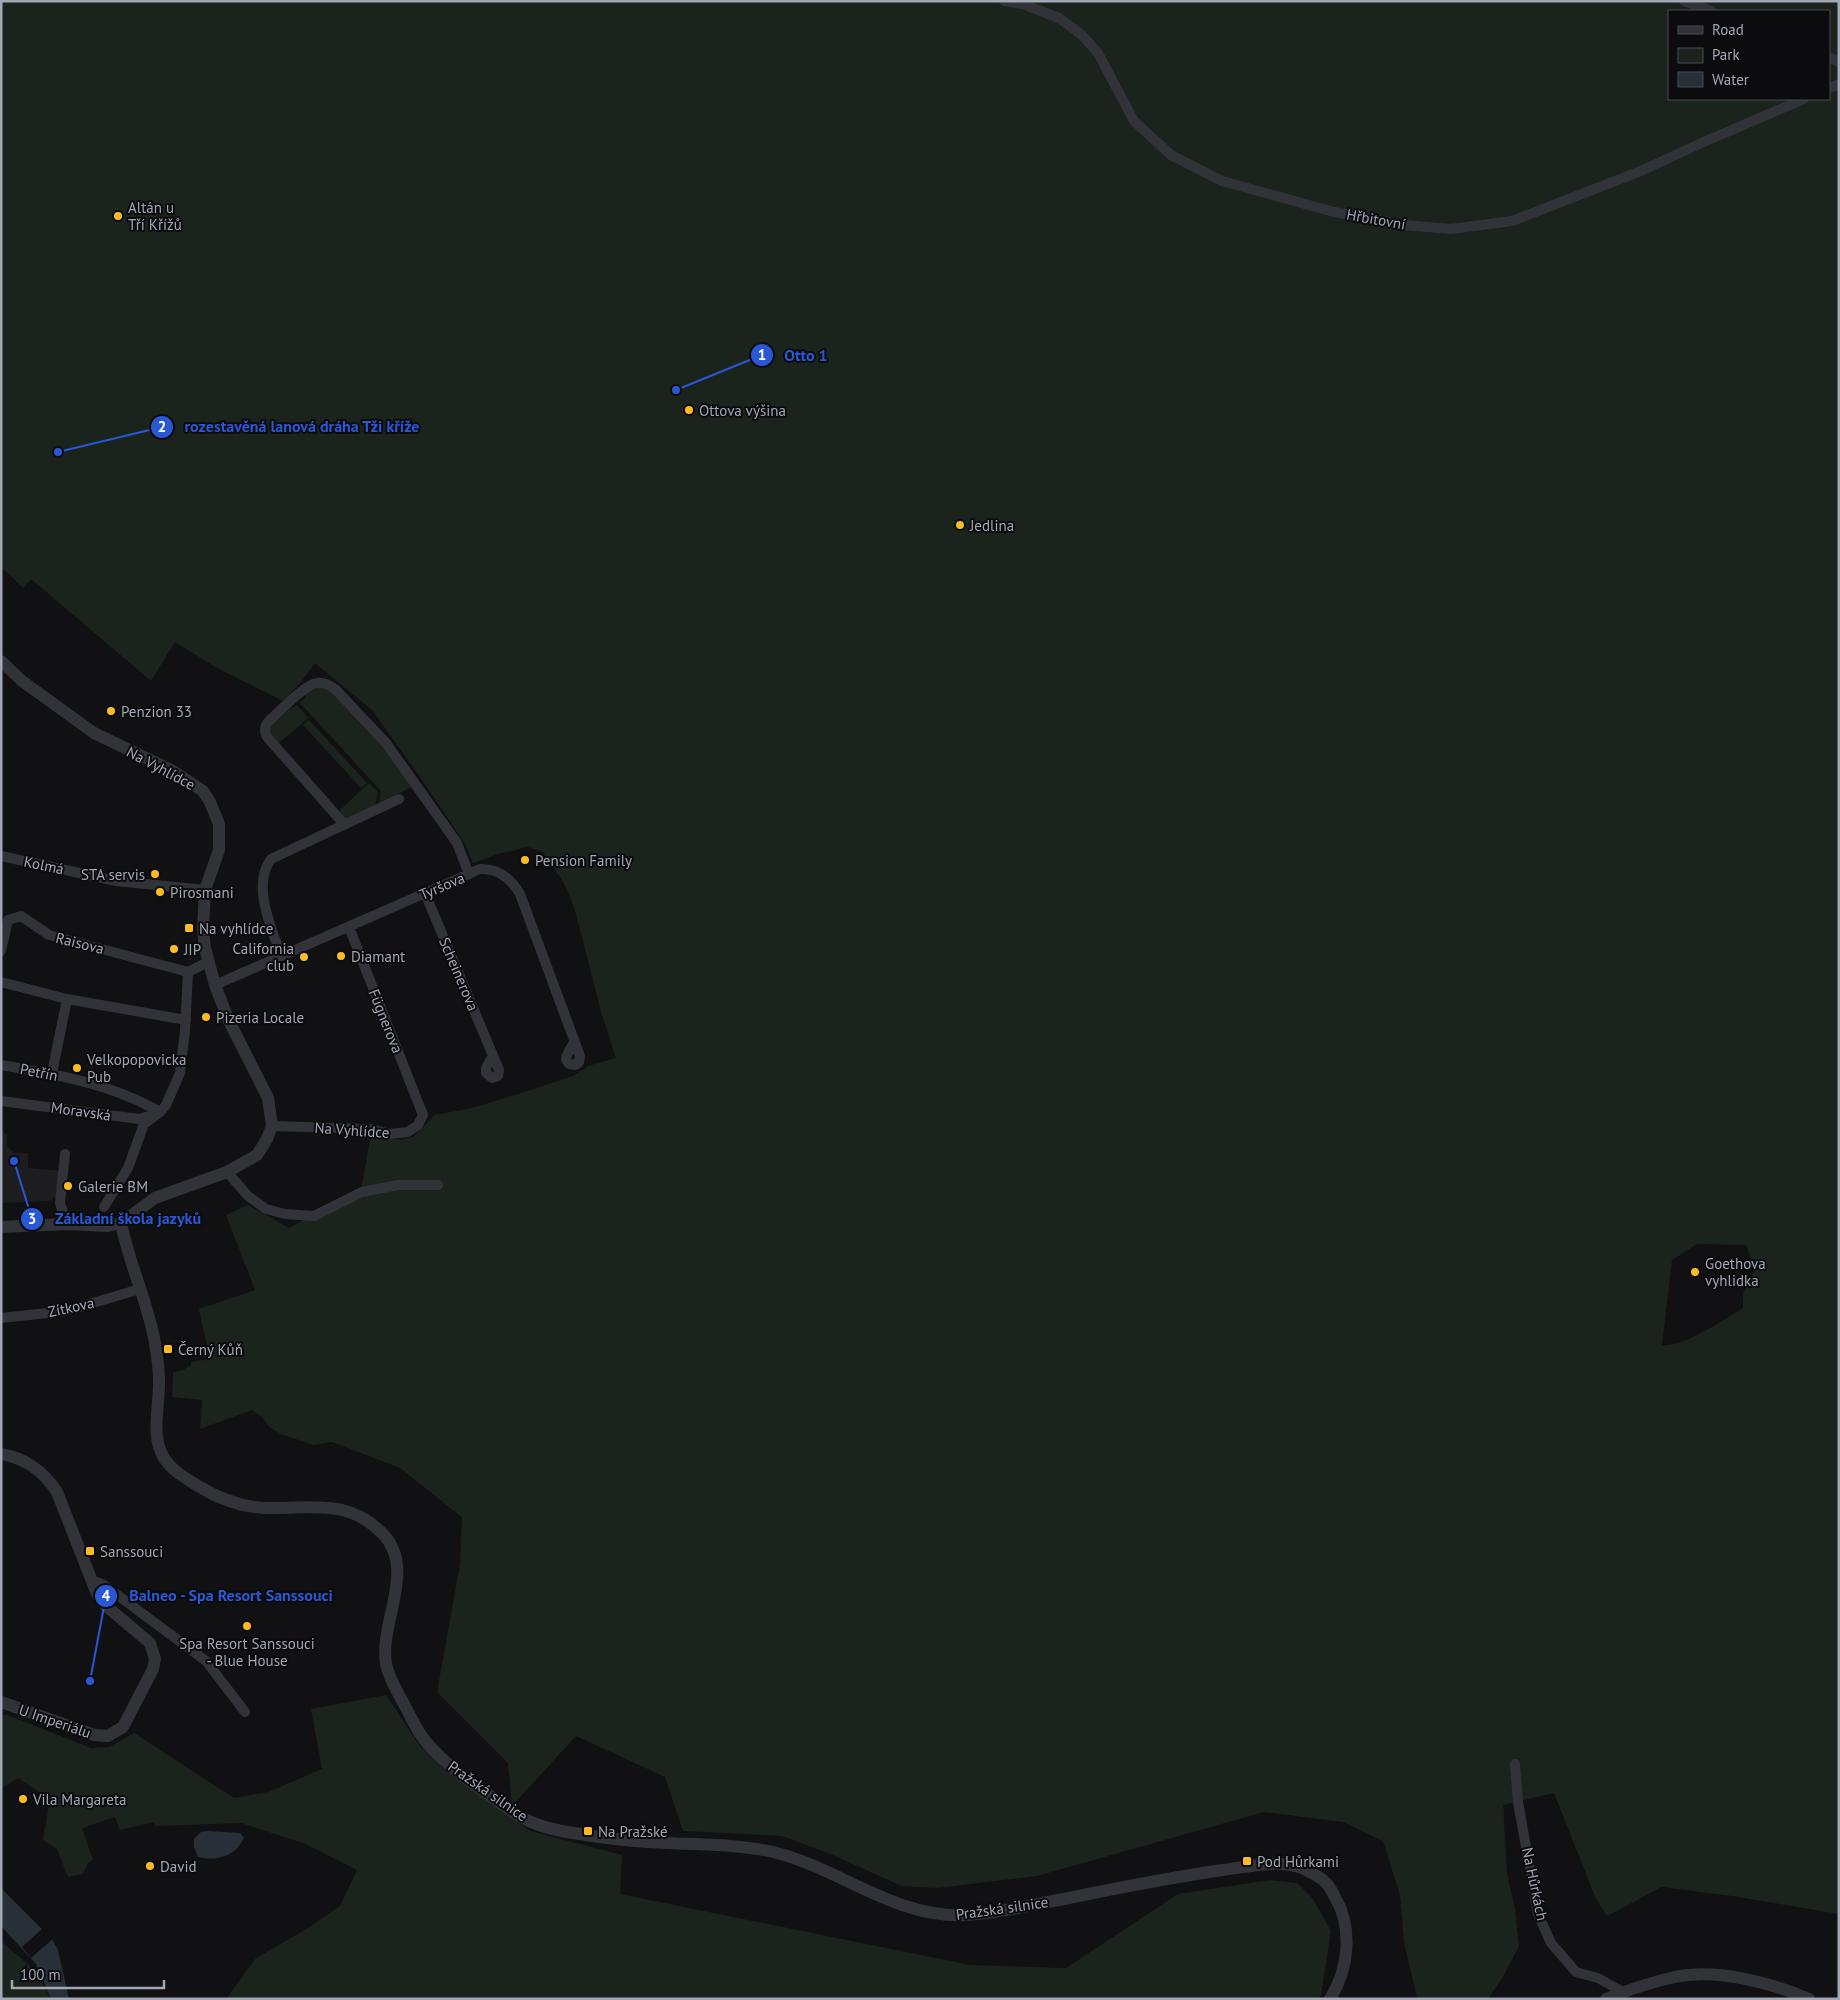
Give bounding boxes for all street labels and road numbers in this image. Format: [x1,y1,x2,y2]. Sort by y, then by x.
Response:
street label: Hřbitovní [1345,204,1407,234]
street label: Na Vyhlídce [123,742,199,794]
street label: Kolmá [22,851,66,879]
street label: Tyršova [416,868,468,904]
street label: Raisova [54,928,106,958]
street label: Scheinerova [435,934,483,1014]
street label: Fügnerova [365,986,407,1056]
street label: Petřín [19,1059,59,1085]
street label: Moravská [50,1097,112,1125]
street label: Na Vyhlídce [314,1118,390,1142]
street label: Zítkova [46,1293,96,1321]
street label: U Imperiálu [16,1700,94,1742]
street label: Pražská silnice [444,1757,532,1825]
street label: Na Hůrkách [1518,1846,1552,1922]
street label: Pražská silnice [955,1892,1049,1924]

